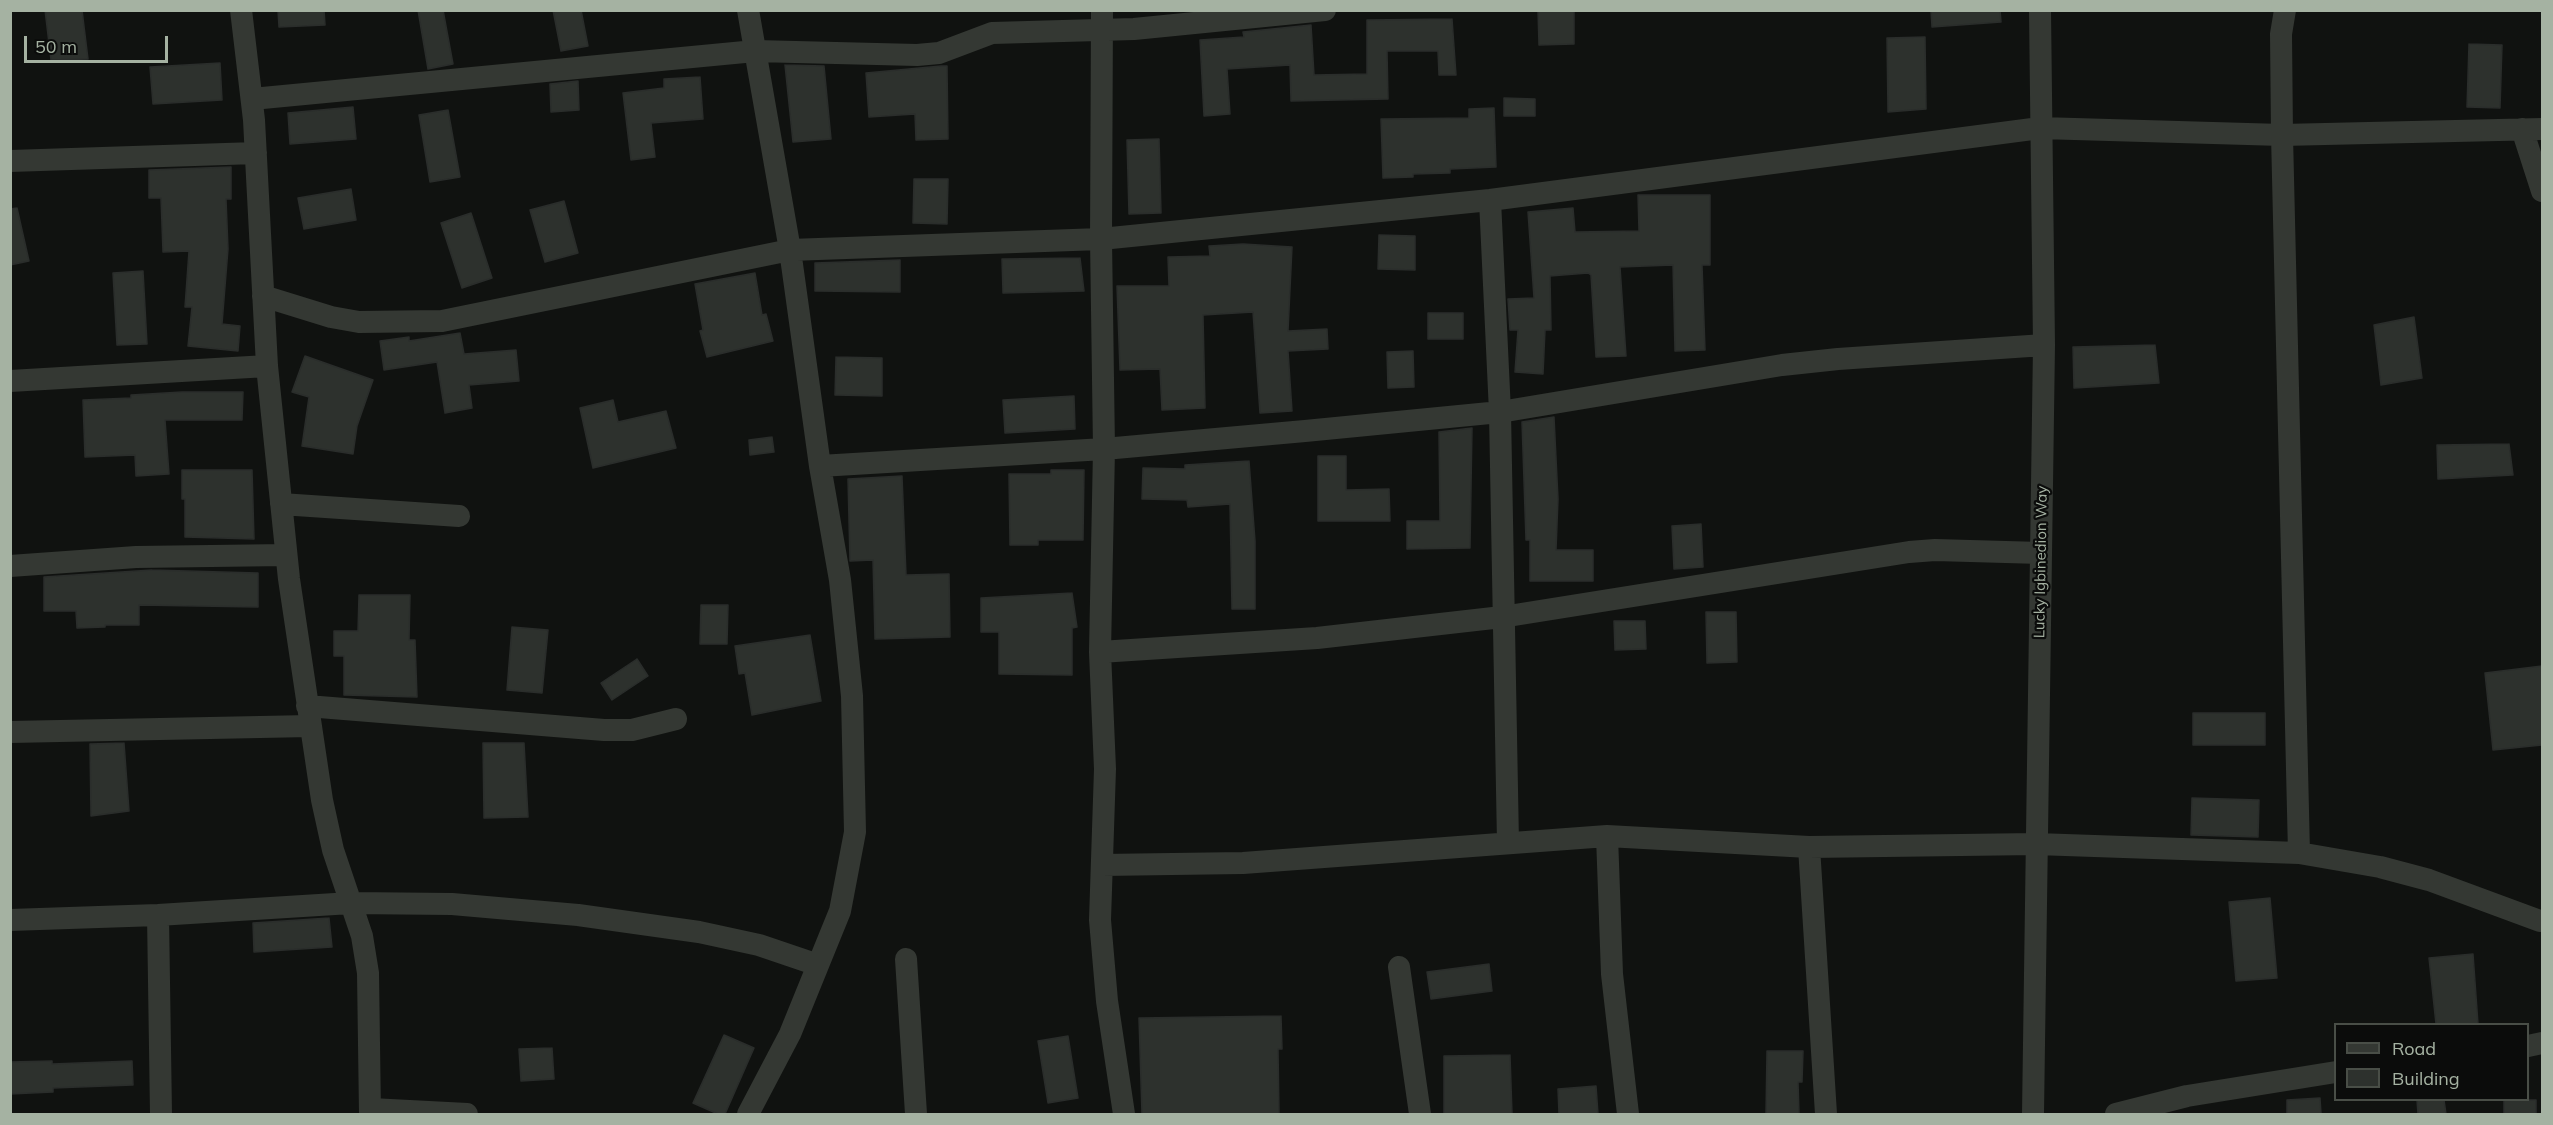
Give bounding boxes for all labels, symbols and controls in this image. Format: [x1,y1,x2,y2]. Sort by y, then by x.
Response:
scale bar [27,24,171,62]
text: 50 m [35,35,77,58]
street label: Lucky Igbinedion Way [2031,486,2051,638]
legend [2334,1023,2529,1101]
text: Road [2392,1037,2436,1060]
text: Building [2392,1067,2460,1090]

